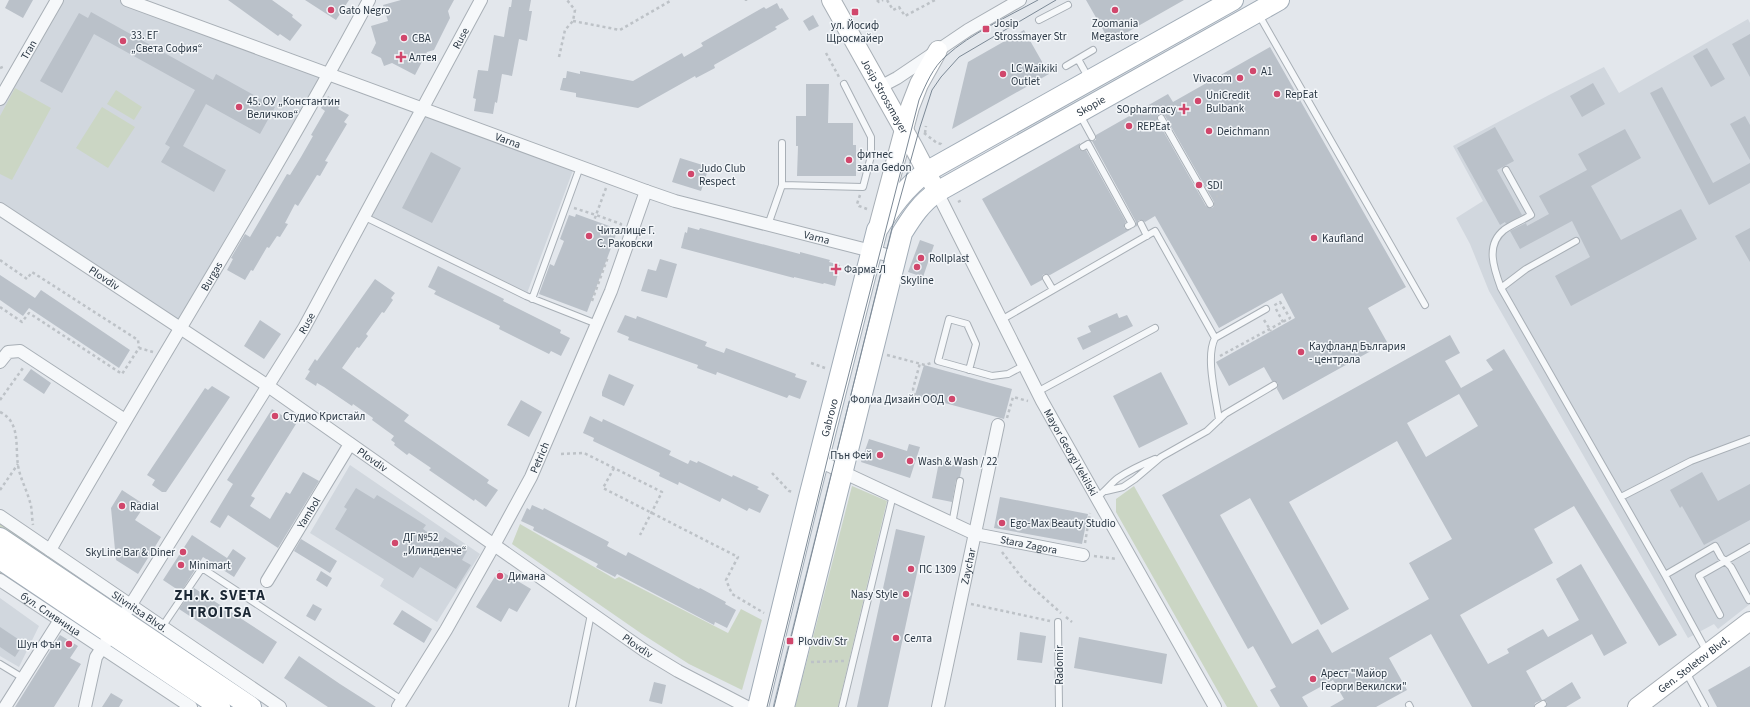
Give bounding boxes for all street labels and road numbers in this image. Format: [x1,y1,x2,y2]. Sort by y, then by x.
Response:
street label: Ruse [449,24,473,51]
street label: Tran [17,37,40,62]
street label: Josip Strossmayer [858,56,912,136]
street label: Skopie [1073,91,1108,120]
street label: Varna [493,129,523,152]
street label: Varna [802,227,831,248]
street label: Burgas [197,258,226,293]
street label: Plovdiv [86,262,123,294]
street label: Ruse [295,309,319,337]
street label: Gabrovo [817,397,841,438]
street label: Mayor Georgi Vekilski [1040,406,1102,499]
street label: Petrich [526,440,553,475]
street label: Plovdiv [354,444,391,475]
street label: Yambol [293,494,324,532]
street label: Stara Zagora [999,532,1059,557]
street label: Zaychar [957,546,979,586]
street label: Slivnitsa Blvd. [109,587,171,636]
street label: бул. Сливница [18,588,84,639]
street label: Plovdiv [619,630,656,662]
street label: Gen. Stoletov Blvd. [1654,632,1733,696]
street label: Radomir [1052,645,1067,685]

